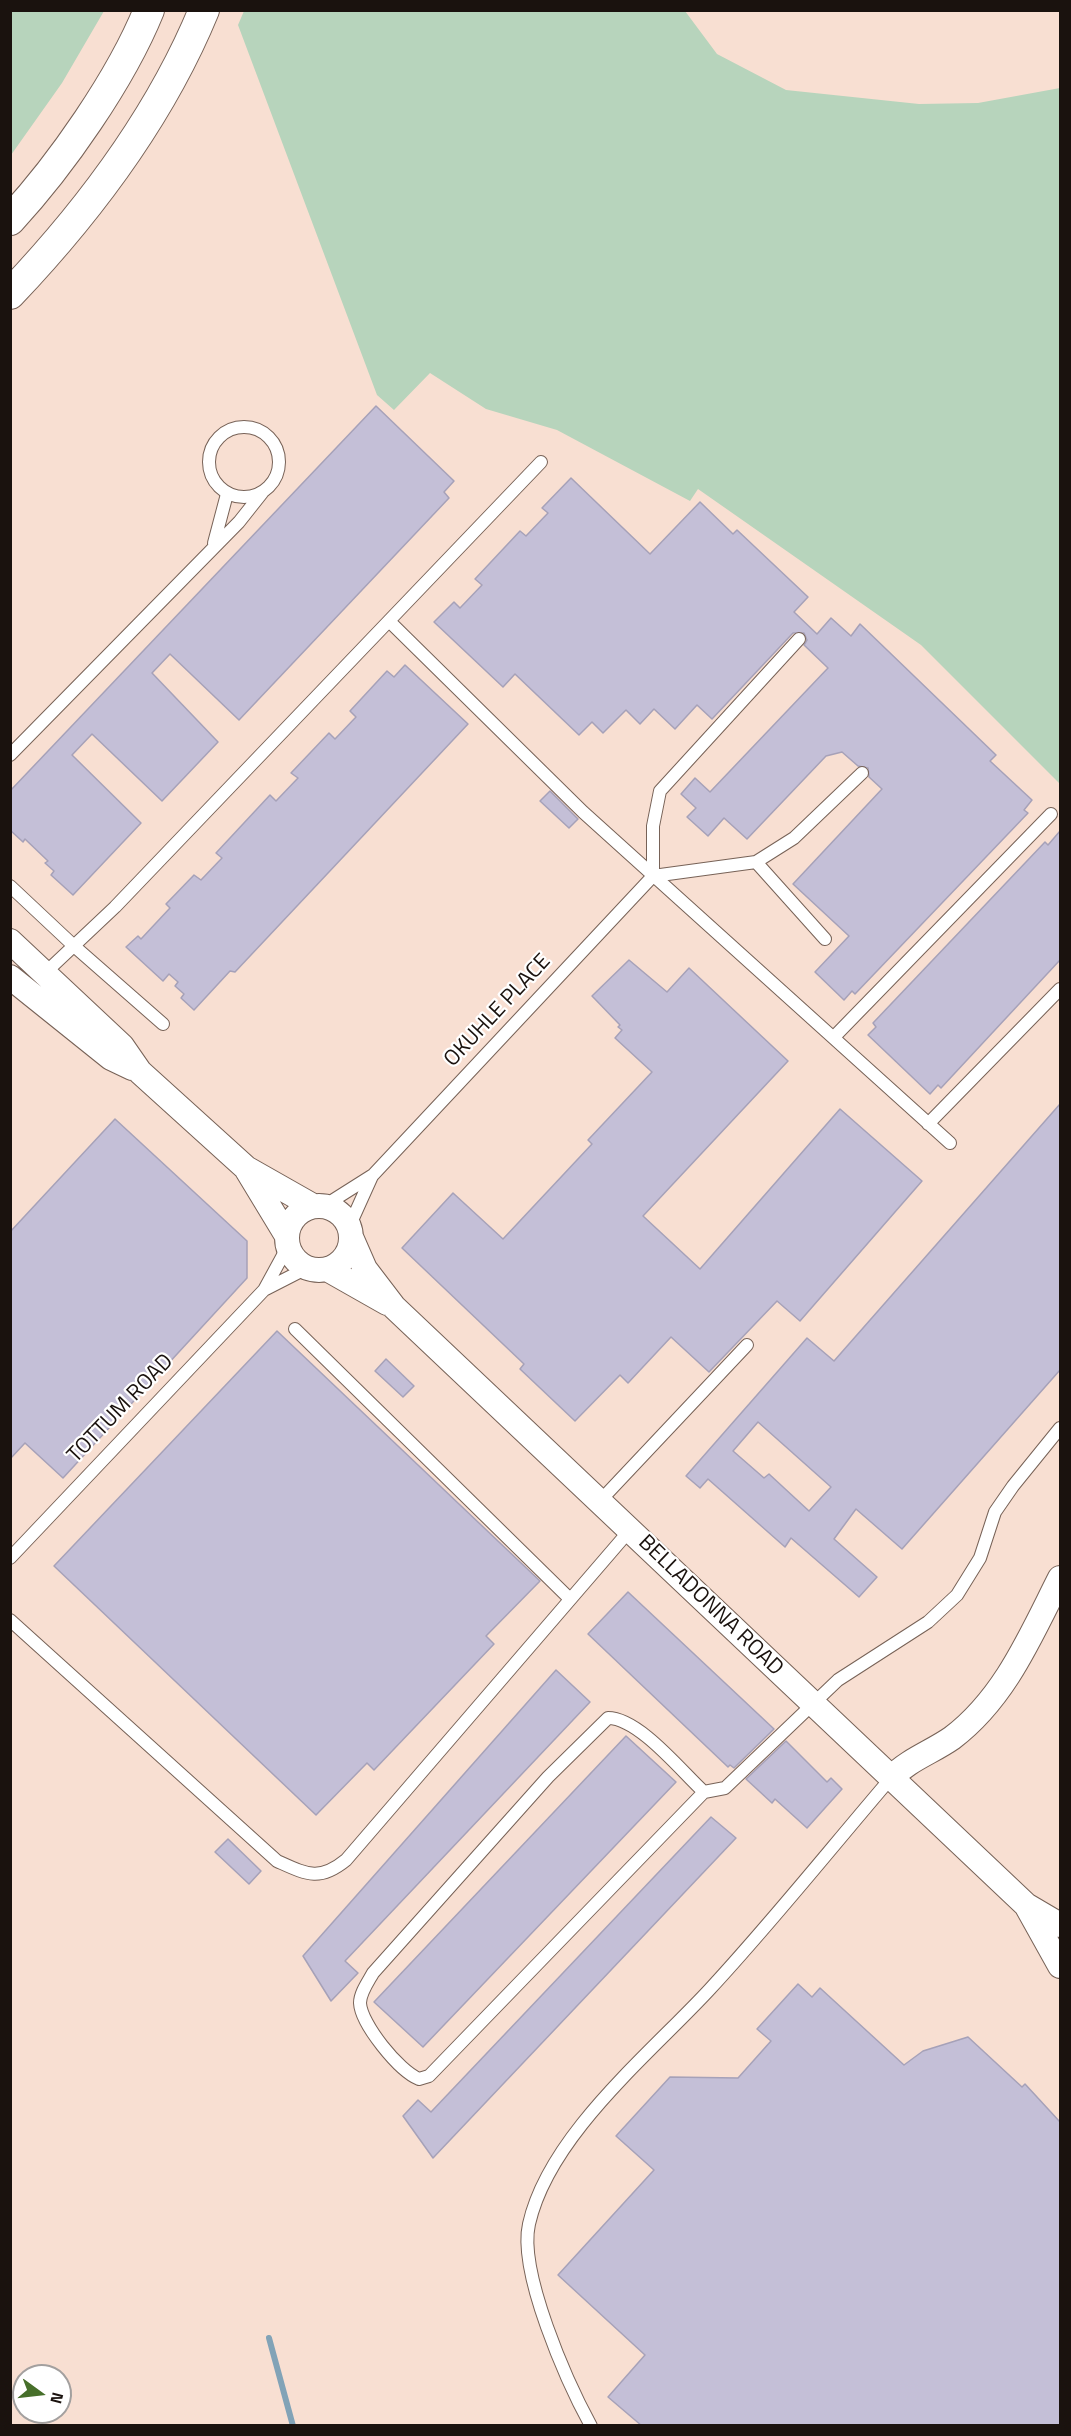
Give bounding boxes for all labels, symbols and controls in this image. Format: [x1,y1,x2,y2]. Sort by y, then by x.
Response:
street label: OKUHLE PLACE [439,949,557,1073]
street label: TOTTUM ROAD [63,1349,179,1469]
street label: BELLADONNA ROAD [632,1530,788,1682]
north arrow [12,2364,72,2424]
text: N [44,2390,70,2407]

